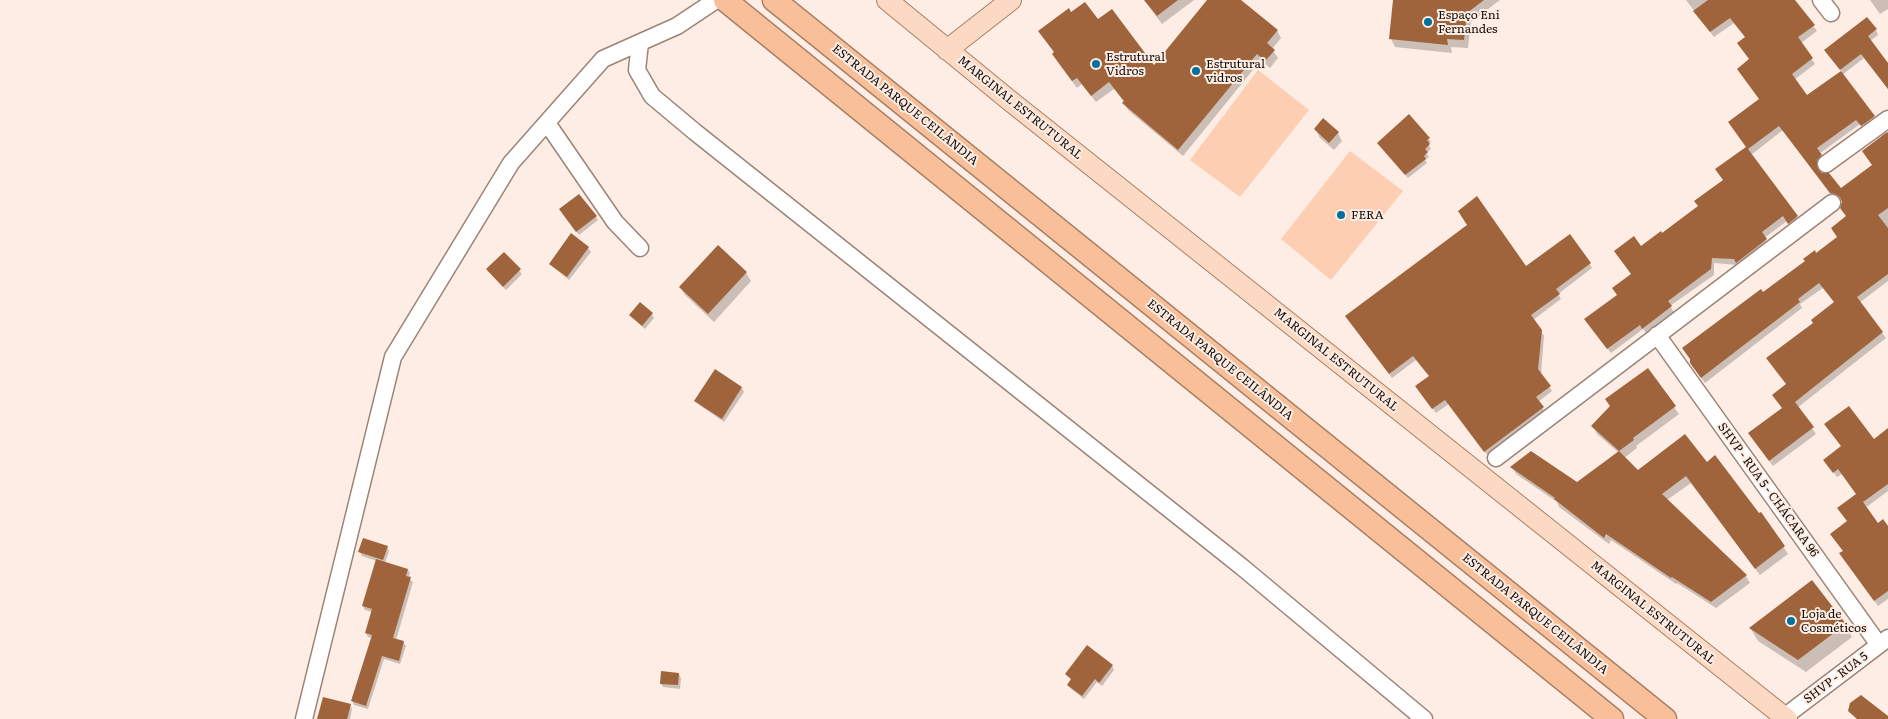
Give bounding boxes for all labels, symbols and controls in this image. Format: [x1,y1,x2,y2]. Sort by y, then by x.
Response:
place label: Espaço Eni Fernandes [1438,8,1500,36]
marker: Espaço Eni Fernandes [1422,16,1434,28]
street label: ESTRADA PARQUE CEILÂNDIA [829,42,981,168]
place label: Estrutural Vidros [1106,50,1165,78]
street label: MARGINAL ESTRUTURAL [955,53,1085,163]
place label: Estrutural vidros [1206,57,1265,85]
marker: Estrutural Vidros [1090,58,1102,70]
marker: Estrutural vidros [1190,65,1202,77]
place label: FERA [1351,208,1384,222]
marker: FERA [1335,209,1347,221]
street label: ESTRADA PARQUE CEILÂNDIA [1144,297,1296,423]
street label: MARGINAL ESTRUTURAL [1271,305,1401,415]
street label: SHVP - RUA 5 - CHÁCARA 96 [1715,420,1821,560]
street label: ESTRADA PARQUE CEILÂNDIA [1459,551,1611,677]
street label: MARGINAL ESTRUTURAL [1588,558,1718,668]
place label: Loja de Cosméticos [1801,607,1866,635]
marker: Loja de Cosméticos [1785,615,1797,627]
street label: SHVP - RUA 5 [1801,649,1871,707]

